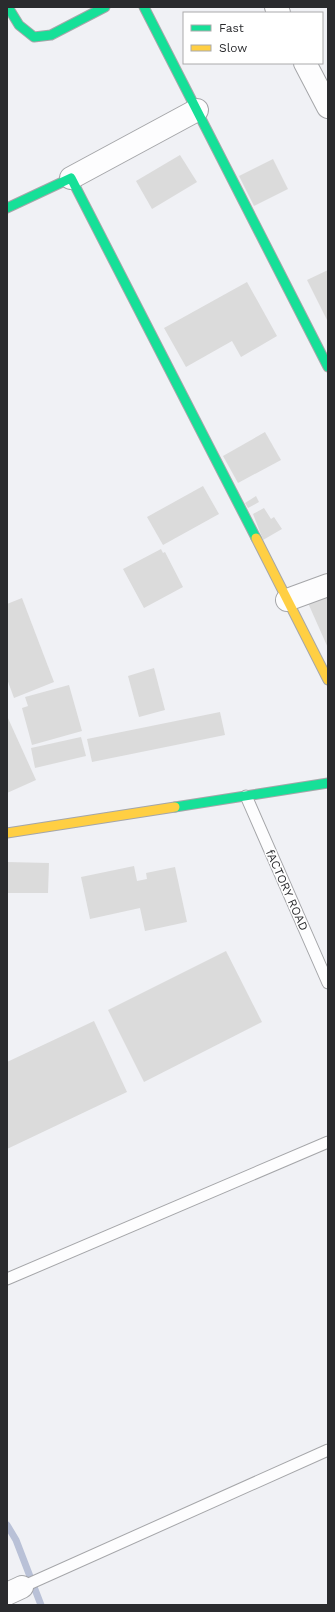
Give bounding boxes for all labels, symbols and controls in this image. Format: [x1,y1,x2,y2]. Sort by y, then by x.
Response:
legend [183,12,323,64]
text: Fast [219,21,244,35]
text: Slow [219,41,247,55]
street label: fACTORY ROAD [263,847,311,933]

